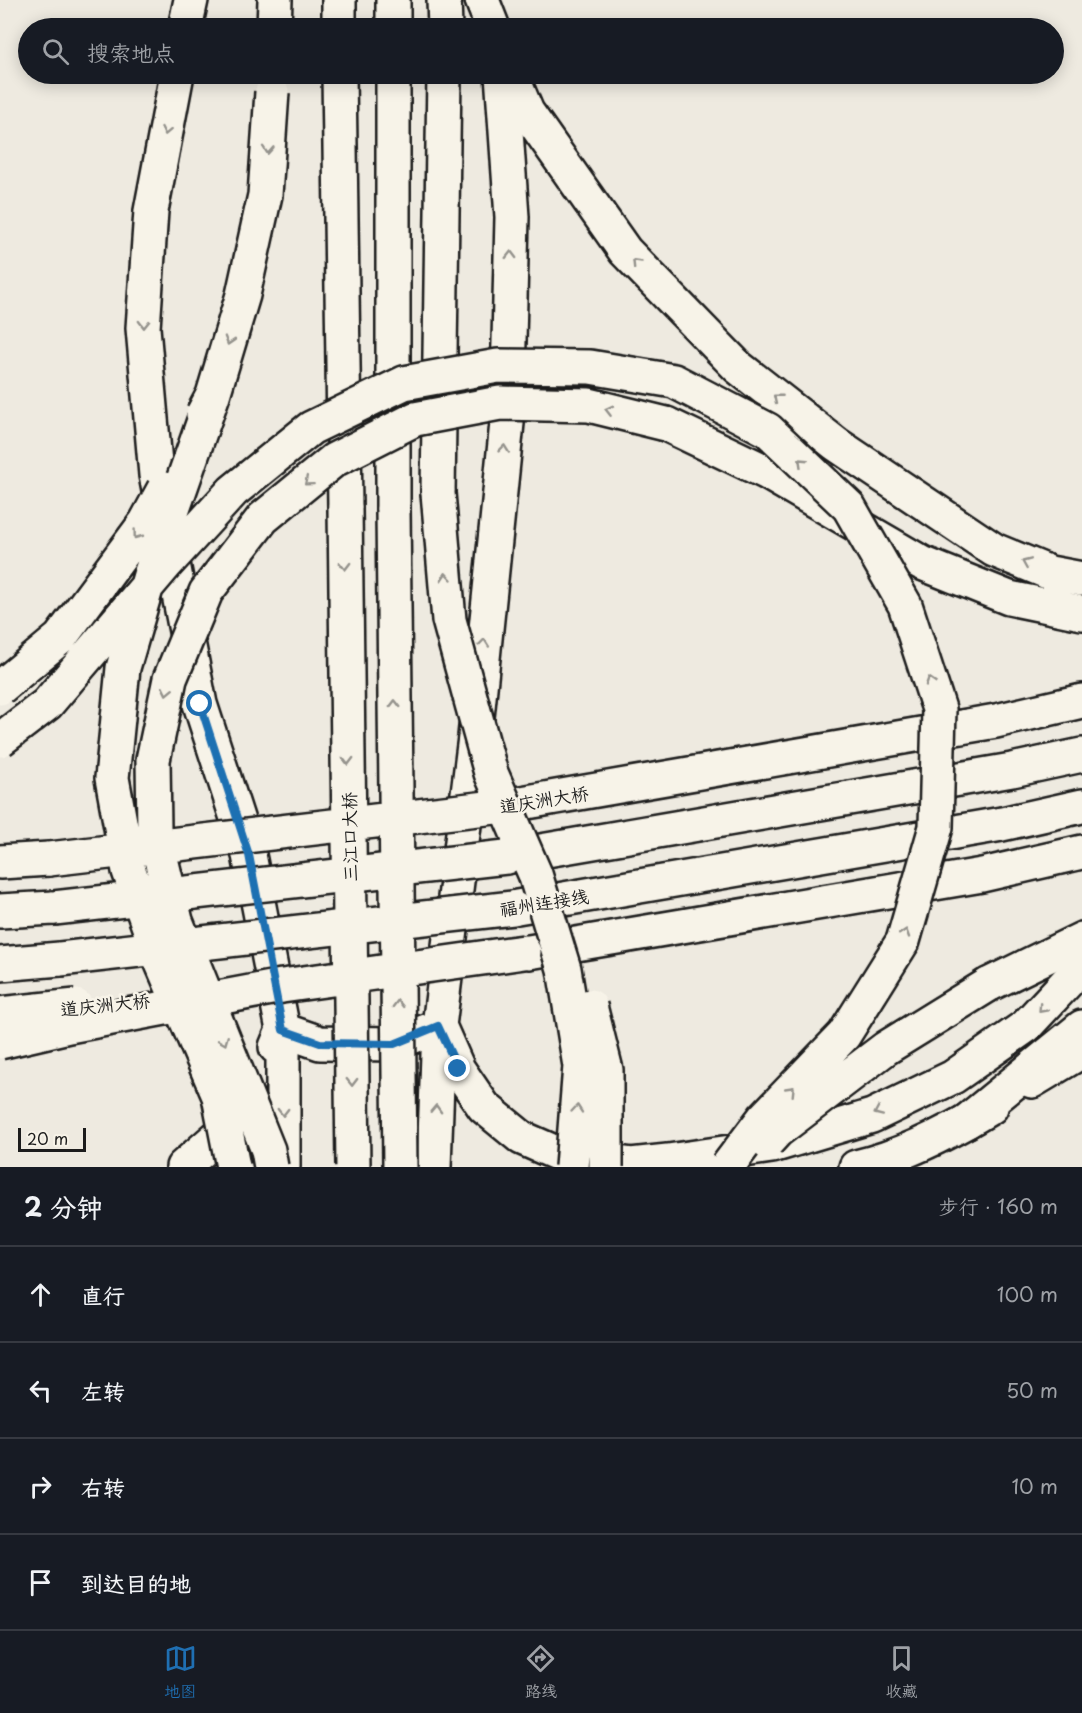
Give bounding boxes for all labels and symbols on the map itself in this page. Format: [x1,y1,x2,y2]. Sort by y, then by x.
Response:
one-way arrow [160,126,173,136]
one-way arrow [262,146,275,155]
one-way arrow [505,250,517,259]
one-way arrow [633,259,644,270]
one-way arrow [137,320,150,329]
one-way arrow [224,335,236,346]
one-way arrow [773,394,784,405]
one-way arrow [605,405,615,418]
one-way arrow [498,445,510,454]
one-way arrow [798,458,808,469]
one-way arrow [304,474,315,485]
one-way arrow [133,528,144,539]
one-way arrow [1021,558,1032,570]
one-way arrow [339,562,351,571]
one-way arrow [440,573,453,582]
one-way arrow [477,639,490,648]
one-way arrow [925,676,937,687]
one-way arrow [162,686,175,696]
route start [186,690,212,716]
one-way arrow [389,699,401,708]
one-way arrow [342,757,354,766]
street label: 道庆洲大桥 [497,779,591,819]
street label: 三江口大桥 [335,792,363,882]
street label: 福州连接线 [497,882,591,922]
one-way arrow [897,928,910,939]
street label: 道庆洲大桥 [59,986,151,1022]
one-way arrow [392,999,404,1008]
one-way arrow [1038,1002,1049,1013]
one-way arrow [217,1035,229,1046]
route end [444,1055,470,1081]
one-way arrow [346,1078,358,1087]
one-way arrow [784,1086,795,1097]
one-way arrow [430,1104,442,1113]
one-way arrow [570,1104,583,1113]
one-way arrow [874,1105,885,1117]
one-way arrow [277,1108,289,1117]
scale bar [18,1125,86,1152]

